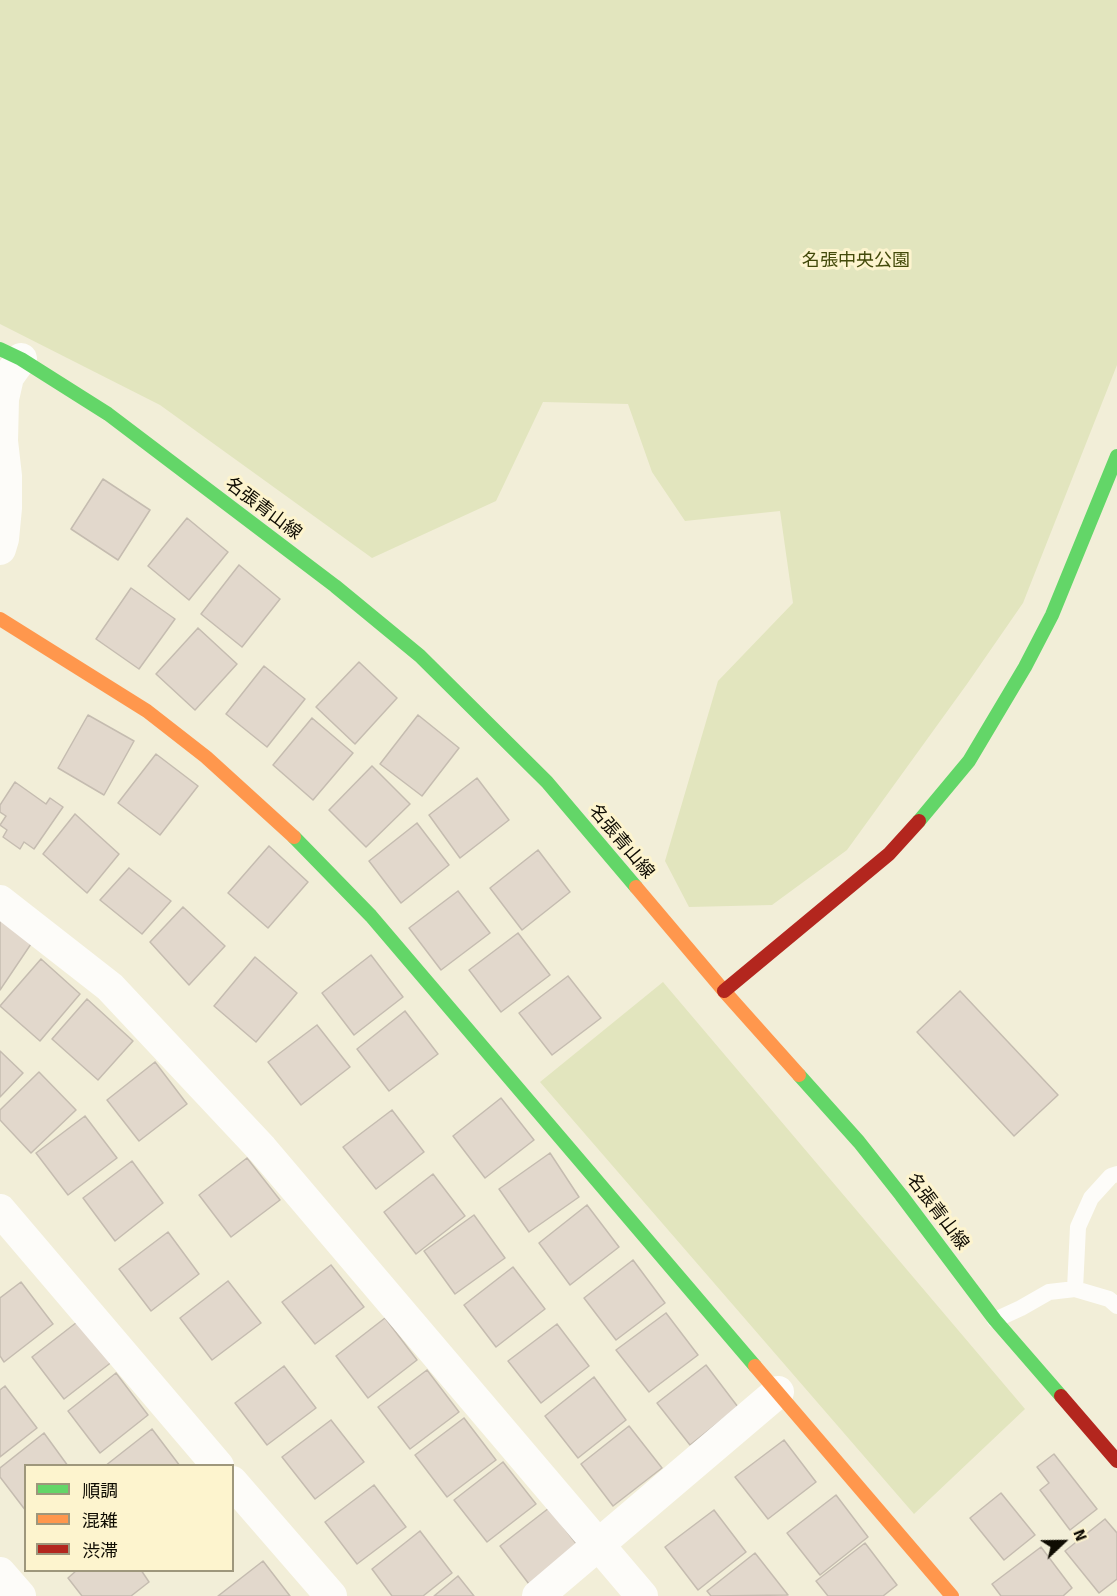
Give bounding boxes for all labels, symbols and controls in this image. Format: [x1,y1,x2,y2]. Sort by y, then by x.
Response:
park label: 名張中央公園 [802,250,910,272]
street label: 名張青山線 [221,473,305,545]
street label: 名張青山線 [584,801,658,883]
street label: 名張青山線 [901,1170,973,1254]
legend [24,1464,234,1572]
text: 順調 [82,1480,118,1502]
text: 混雑 [82,1510,118,1532]
north arrow [1033,1512,1093,1572]
text: N [1068,1526,1091,1544]
text: 渋滞 [82,1540,118,1562]

